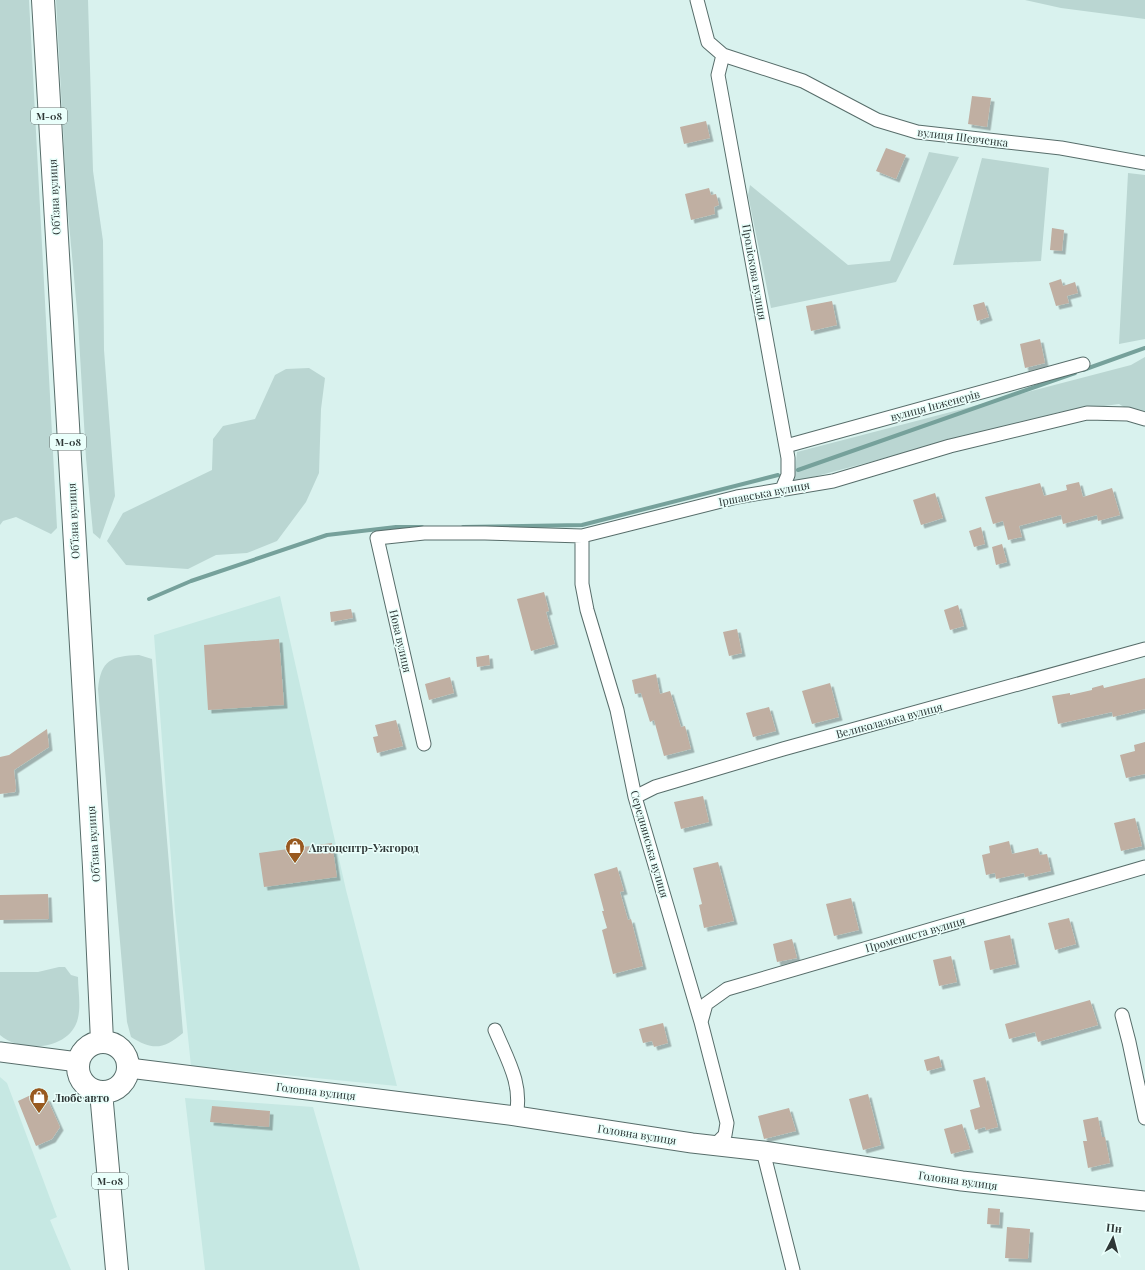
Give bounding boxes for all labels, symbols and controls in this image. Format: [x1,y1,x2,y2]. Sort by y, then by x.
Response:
road number: М-08 [31,108,67,124]
street label: вулиця Шевченка [917,124,1010,150]
street label: Обʼїзна вулиця [45,159,63,235]
street label: Проліскова вулиця [739,223,771,321]
street label: вулиця Інженерів [889,386,981,424]
road number: М-08 [50,434,86,450]
street label: Іршавська вулиця [717,477,811,509]
street label: Обʼїзна вулиця [64,483,82,559]
street label: Нова вулиця [386,608,416,674]
street label: Великолазька вулиця [834,699,944,741]
street label: Середнянська вулиця [627,788,673,900]
street label: Обʼїзна вулиця [83,805,103,882]
shop icon: Автоцентр-Ужгород [284,836,306,864]
place label: Автоцентр-Ужгород [308,840,419,855]
street label: Промениста вулиця [863,913,967,955]
street label: Головна вулиця [276,1079,357,1103]
shop icon: Любе авто [28,1086,50,1114]
place label: Любе авто [52,1090,109,1105]
street label: Головна вулиця [596,1120,678,1148]
street label: Головна вулиця [917,1167,999,1193]
road number: М-08 [92,1173,128,1189]
north arrow [1093,1218,1133,1258]
text: Пн [1105,1219,1123,1236]

